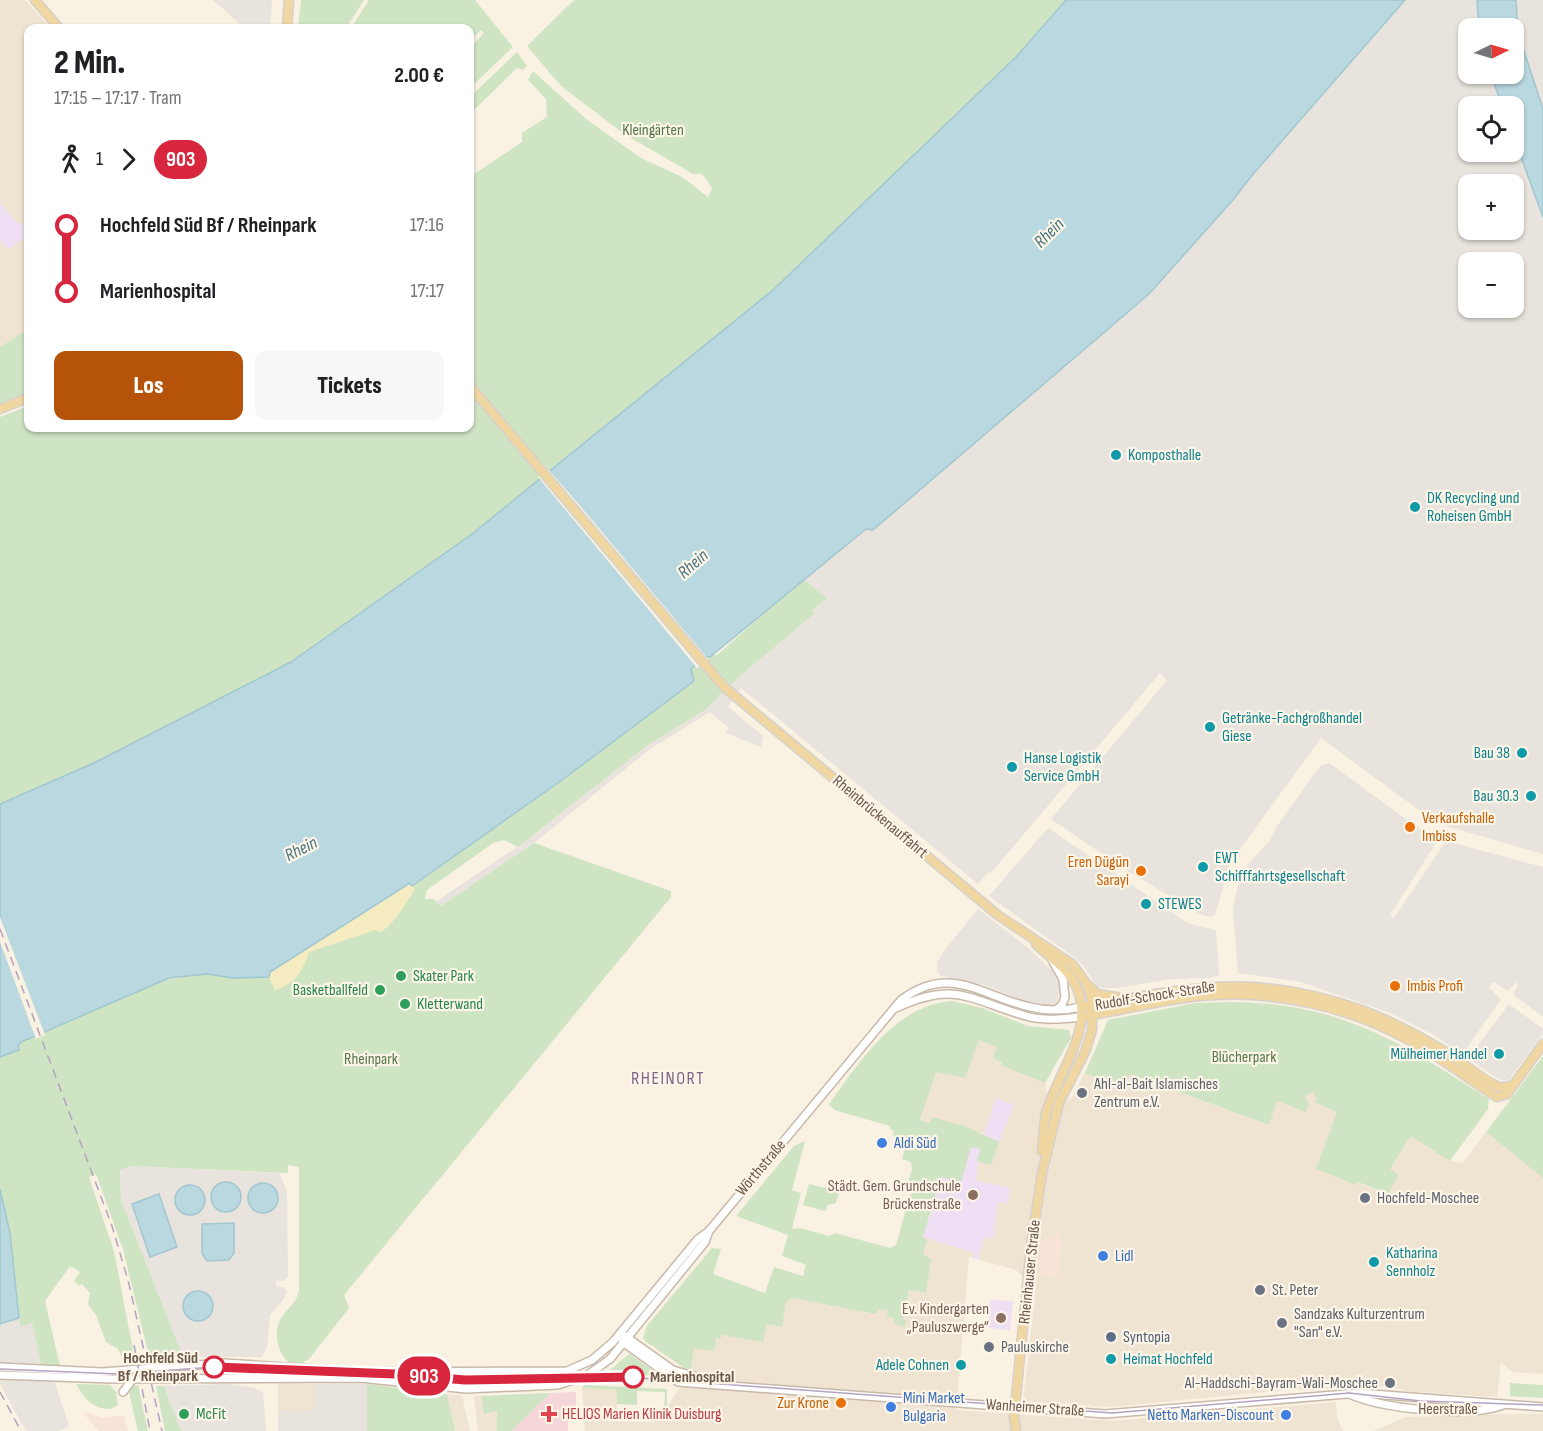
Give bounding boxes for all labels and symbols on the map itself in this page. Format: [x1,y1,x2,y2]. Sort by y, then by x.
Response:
north arrow [1458,18,1524,84]
park label: Kleingärten [622,121,684,140]
water label: Rhein [1030,213,1069,252]
place label: Komposthalle [1128,446,1201,465]
marker: Komposthalle [1109,448,1123,462]
place label: DK Recycling und Roheisen GmbH [1427,489,1519,526]
marker: DK Recycling und Roheisen GmbH [1408,500,1422,514]
water label: Rhein [673,545,713,583]
place label: Getränke-Fachgroßhandel Giese [1222,709,1362,746]
marker: Getränke-Fachgroßhandel Giese [1203,720,1217,734]
place label: Bau 38 [1474,744,1510,763]
marker: Bau 38 [1515,746,1529,760]
place label: Hanse Logistik Service GmbH [1024,749,1101,786]
marker: Hanse Logistik Service GmbH [1005,760,1019,774]
street label: Rheinbrückenauffahrt [829,772,932,862]
place label: Bau 30.3 [1473,787,1519,806]
marker: Bau 30.3 [1524,789,1538,803]
place label: Verkaufshalle Imbiss [1422,809,1494,846]
marker: Verkaufshalle Imbiss [1403,820,1417,834]
water label: Rhein [281,832,321,866]
place label: EWT Schifffahrtsgesellschaft [1215,849,1345,886]
place label: Eren Dügün Sarayi [1068,853,1129,890]
marker: EWT Schifffahrtsgesellschaft [1196,860,1210,874]
marker: Eren Dügün Sarayi [1134,864,1148,878]
place label: STEWES [1158,895,1202,914]
marker: STEWES [1139,897,1153,911]
place label: Skater Park [413,967,474,986]
marker: Skater Park [394,969,408,983]
street label: Rudolf-Schock-Straße [1094,977,1216,1015]
place label: Imbis Profi [1407,977,1463,996]
marker: Imbis Profi [1388,979,1402,993]
place label: Basketballfeld [293,981,368,1000]
marker: Basketballfeld [373,983,387,997]
place label: Kletterwand [417,995,483,1014]
marker: Kletterwand [398,997,412,1011]
place label: Mülheimer Handel [1391,1045,1487,1064]
marker: Mülheimer Handel [1492,1047,1506,1061]
park label: Blücherpark [1212,1048,1276,1067]
park label: Rheinpark [344,1050,398,1069]
district label: RHEINORT [631,1068,705,1089]
place label: Ahl-al-Bait Islamisches Zentrum e.V. [1093,1075,1218,1112]
marker: Ahl-al-Bait Islamisches Zentrum e.V. [1075,1086,1089,1100]
place label: Aldi Süd [893,1134,936,1153]
street label: Wörthstraße [732,1136,790,1200]
marker: Aldi Süd [875,1136,889,1150]
place label: Städt. Gem. Grundschule Brückenstraße [828,1177,961,1214]
marker: Städt. Gem. Grundschule Brückenstraße [966,1188,980,1202]
place label: Hochfeld-Moschee [1377,1189,1479,1208]
marker: Hochfeld-Moschee [1358,1191,1372,1205]
street label: Rheinhauser Straße [1015,1219,1045,1325]
place label: Katharina Sennholz [1386,1244,1438,1281]
place label: Lidl [1115,1247,1134,1266]
marker: Lidl [1096,1249,1110,1263]
marker: Katharina Sennholz [1367,1255,1381,1269]
place label: St. Peter [1272,1281,1319,1300]
marker: St. Peter [1253,1283,1267,1297]
place label: Ev. Kindergarten „Pauluszwerge“ [902,1300,989,1337]
place label: Sandzaks Kulturzentrum "San" e.V. [1294,1305,1425,1342]
marker: Ev. Kindergarten „Pauluszwerge“ [994,1311,1008,1325]
marker: Sandzaks Kulturzentrum "San" e.V. [1275,1316,1289,1330]
place label: Syntopia [1123,1328,1170,1347]
marker: Syntopia [1104,1330,1118,1344]
place label: Pauluskirche [1001,1338,1069,1357]
marker: Pauluskirche [982,1340,996,1354]
place label: Hochfeld Süd Bf / Rheinpark [118,1349,198,1386]
place label: Heimat Hochfeld [1123,1350,1213,1369]
marker: Heimat Hochfeld [1104,1352,1118,1366]
marker: Hochfeld Süd Bf / Rheinpark [203,1356,225,1378]
line badge: 903 [390,1356,458,1396]
place label: Adele Cohnen [875,1356,949,1375]
marker: Adele Cohnen [954,1358,968,1372]
marker: Marienhospital [622,1366,644,1388]
place label: Marienhospital [650,1368,734,1387]
place label: Al-Haddschi-Bayram-Wali-Moschee [1184,1374,1378,1393]
marker: Al-Haddschi-Bayram-Wali-Moschee [1383,1376,1397,1390]
place label: Mini Market Bulgaria [903,1389,965,1426]
place label: Zur Krone [777,1394,829,1413]
street label: Wanheimer Straße [985,1395,1085,1421]
marker: Zur Krone [834,1396,848,1410]
marker: Mini Market Bulgaria [884,1400,898,1414]
street label: Heerstraße [1418,1400,1478,1419]
place label: McFit [196,1405,226,1424]
marker: HELIOS Marien Klinik Duisburg [540,1405,558,1423]
place label: HELIOS Marien Klinik Duisburg [562,1405,721,1424]
place label: Netto Marken-Discount [1147,1406,1274,1425]
marker: McFit [177,1407,191,1421]
marker: Netto Marken-Discount [1279,1408,1293,1422]

